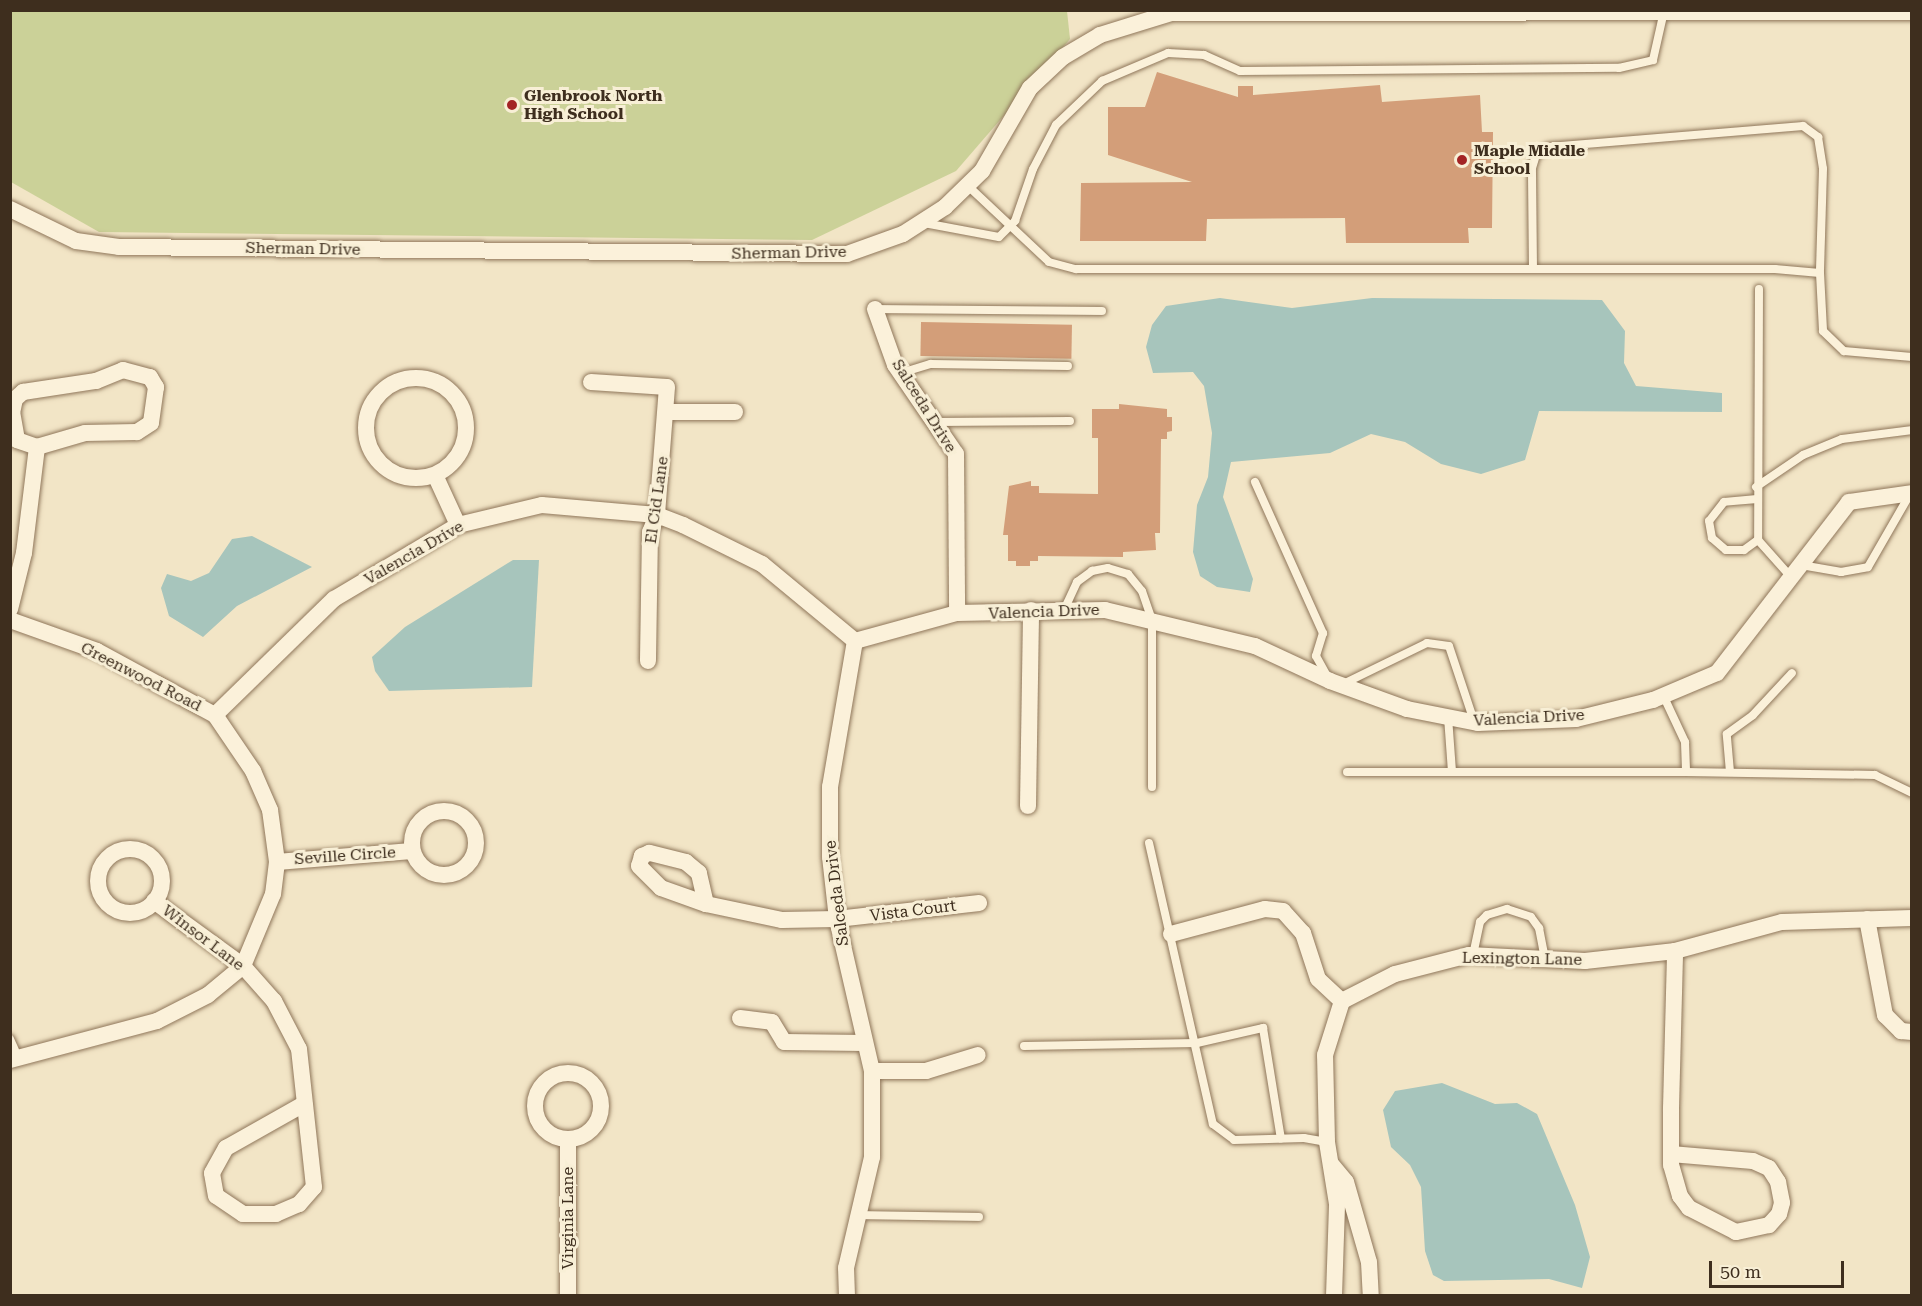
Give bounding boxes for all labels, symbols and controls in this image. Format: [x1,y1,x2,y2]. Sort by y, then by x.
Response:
place label: Glenbrook North High School [524,86,662,124]
marker: Glenbrook North High School [505,98,519,112]
place label: Maple Middle School [1474,141,1585,179]
marker: Maple Middle School [1455,153,1469,167]
street label: Sherman Drive [245,238,361,260]
street label: Sherman Drive [731,242,847,264]
street label: Salceda Drive [888,356,960,456]
street label: El Cid Lane [641,455,673,545]
street label: Valencia Drive [361,517,467,589]
street label: Valencia Drive [988,600,1100,624]
street label: Greenwood Road [77,638,205,716]
street label: Valencia Drive [1473,705,1585,731]
street label: Salceda Drive [821,839,853,947]
street label: Seville Circle [294,843,396,869]
street label: Vista Court [869,896,957,926]
street label: Winsor Lane [158,901,248,975]
street label: Lexington Lane [1462,948,1582,970]
street label: Virginia Lane [558,1167,578,1269]
scale bar [1712,1249,1847,1287]
text: 50 m [1720,1261,1761,1282]

